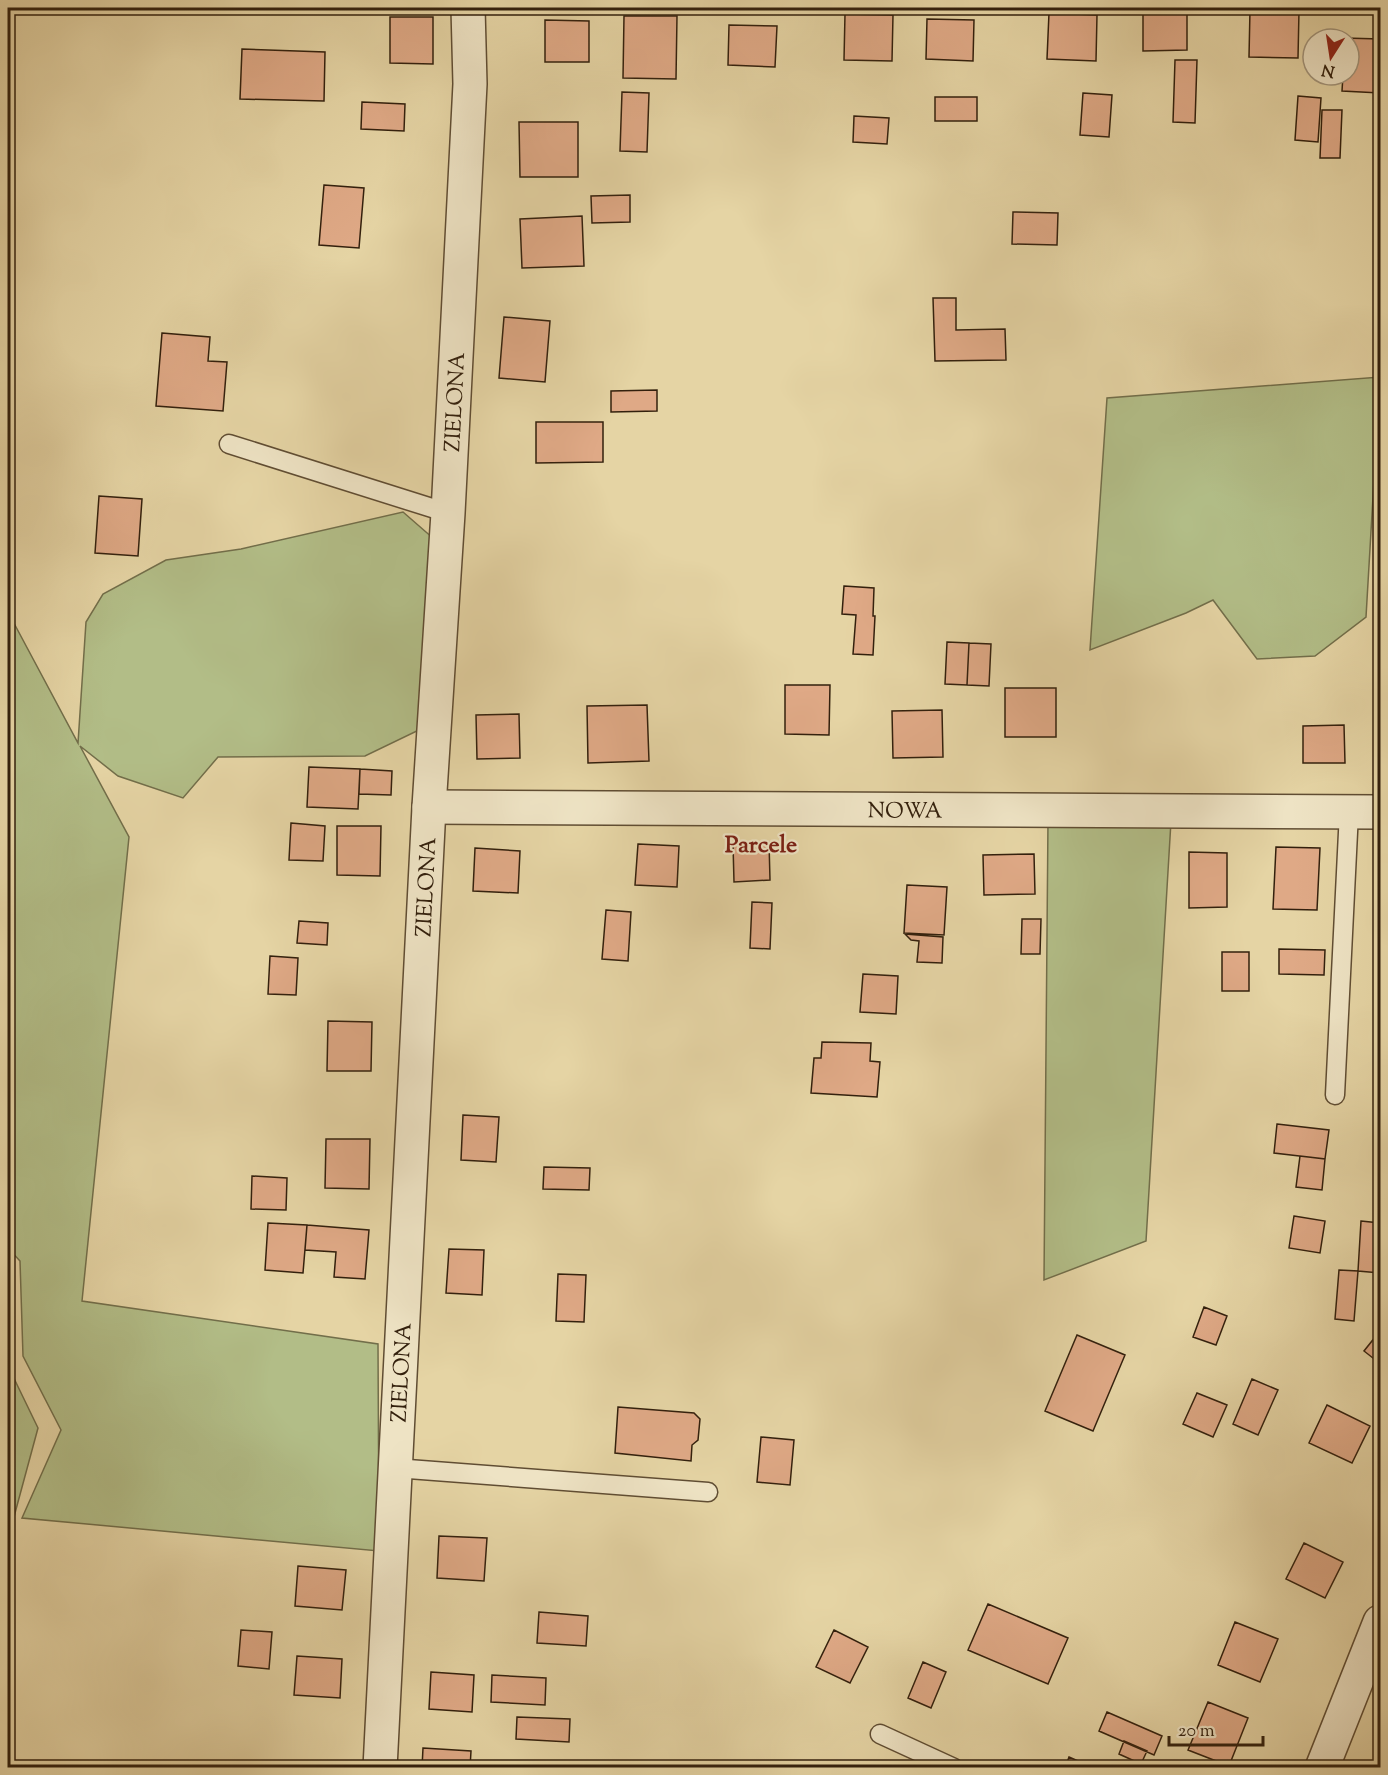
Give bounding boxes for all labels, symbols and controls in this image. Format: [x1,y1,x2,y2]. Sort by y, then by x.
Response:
north arrow [1301,27,1361,87]
text: N [1320,57,1337,82]
street label: ZIELONA [438,351,475,453]
street label: NOWA [867,796,943,829]
district label: Parcele [725,829,797,863]
street label: ZIELONA [409,837,446,938]
street label: ZIELONA [385,1322,422,1423]
scale bar [1169,1709,1264,1747]
text: 20 m [1178,1719,1215,1745]

